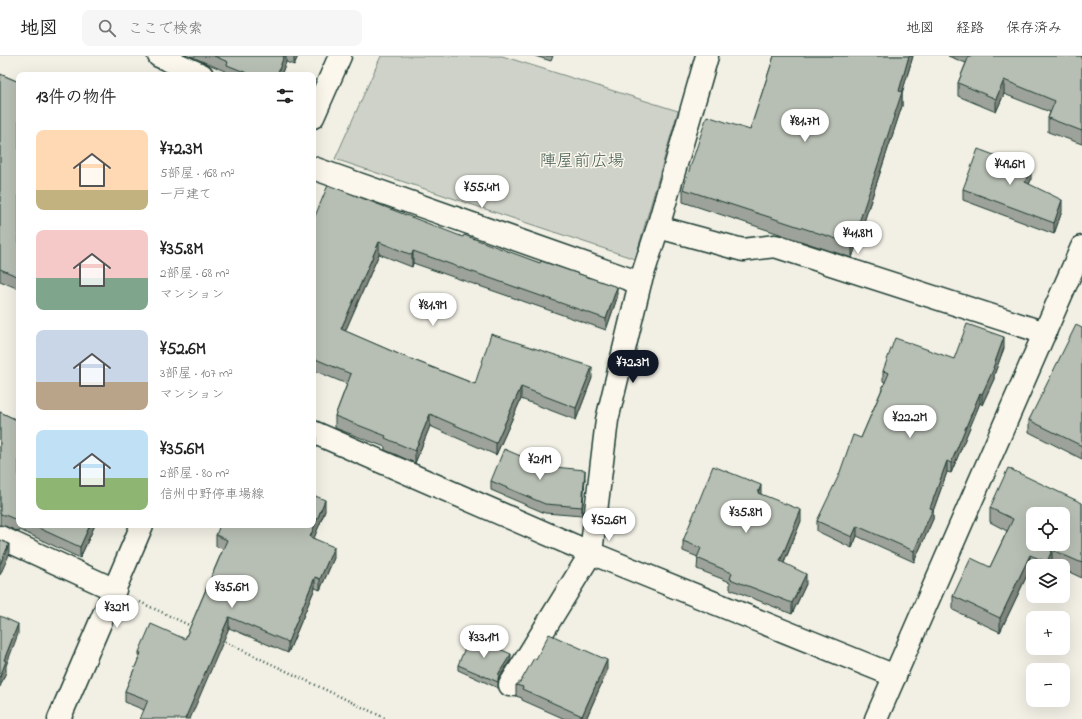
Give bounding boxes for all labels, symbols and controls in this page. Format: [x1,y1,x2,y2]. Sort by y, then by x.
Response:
search box [82,10,362,46]
text: 地図 [20,16,58,43]
icon: search [96,17,118,39]
text: ここで検索 [128,18,203,40]
text: 地図 [906,18,934,39]
text: 経路 [956,18,984,39]
text: 保存済み [1006,18,1062,39]
text: 13件の物件 [36,85,116,110]
icon: filters [274,85,296,107]
pin: ¥81.7M [772,109,838,143]
text: ¥81.7M [790,112,820,131]
text: ¥72.3M [160,137,203,162]
icon: home [68,146,116,194]
park label: 陣屋前広場 [540,149,625,174]
pin: ¥49.6M [977,152,1043,186]
text: ¥49.6M [995,155,1025,174]
text: 5部屋 · 168 m² [160,164,235,183]
pin: ¥55.4M [449,175,515,209]
text: ¥55.4M [464,178,500,197]
text: 一戸建て [160,185,212,204]
pin: ¥41.8M [825,221,891,255]
text: ¥41.8M [843,224,873,243]
text: ¥35.8M [160,237,204,262]
icon: home [68,246,116,294]
text: 2部屋 · 68 m² [160,264,230,283]
text: マンション [160,285,224,304]
pin: ¥81.9M [400,293,466,327]
text: ¥81.9M [419,296,447,315]
text: ¥52.6M [160,337,206,362]
icon: home [68,346,116,394]
pin: ¥72.3M [600,350,666,384]
text: ¥72.3M [617,353,649,372]
text: 3部屋 · 107 m² [160,364,233,383]
text: マンション [160,385,224,404]
pin: ¥22.2M [877,405,943,439]
text: ¥22.2M [893,408,928,427]
text: ¥35.6M [160,437,205,462]
icon: home [68,446,116,494]
pin: ¥21M [516,447,564,481]
text: ¥21M [528,450,552,469]
text: 2部屋 · 80 m² [160,464,229,483]
text: 信州中野停車場線 [160,485,264,504]
pin: ¥35.8M [713,500,779,534]
text: ¥35.8M [729,503,763,522]
map controls [1026,507,1070,707]
button: locate [1026,507,1070,551]
pin: ¥52.6M [576,508,642,542]
text: ¥52.6M [591,511,627,530]
button: layers [1026,559,1070,603]
pin: ¥35.6M [199,575,265,609]
text: ¥35.6M [215,578,249,597]
pin: ¥32M [93,595,141,629]
text: ¥32M [105,598,129,617]
button: + [1026,611,1070,655]
pin: ¥33.1M [451,625,517,659]
text: ¥33.1M [469,628,499,647]
button: − [1026,663,1070,707]

